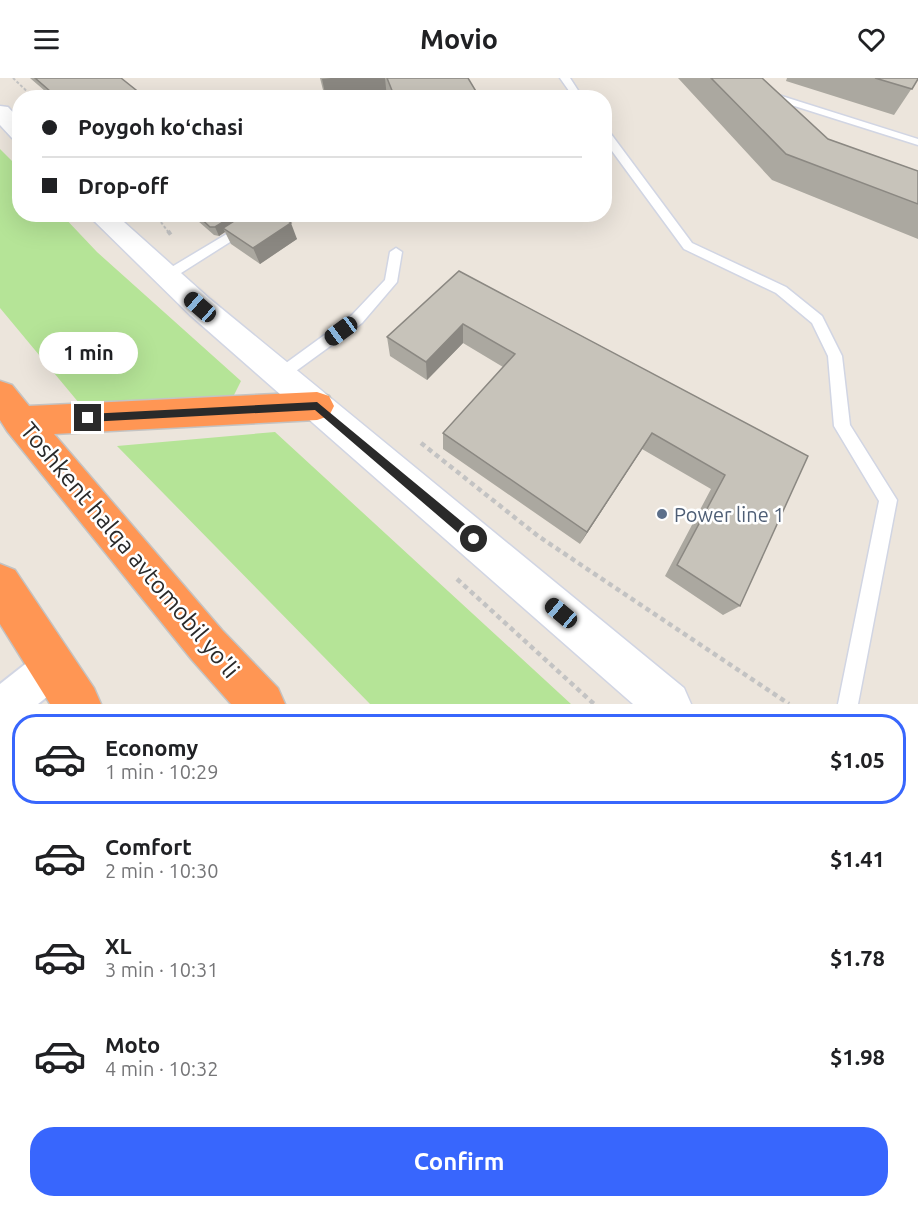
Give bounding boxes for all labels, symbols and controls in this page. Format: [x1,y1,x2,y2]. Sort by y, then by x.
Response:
icon: menu [30,23,63,56]
icon: heart [855,23,888,56]
text: Movio [420,24,498,54]
text: Poygoh koʻchasi [78,114,243,139]
text: Drop-off [78,173,168,198]
car [181,288,219,326]
car [321,313,361,349]
callout: 1 min [38,331,138,373]
text: 1 min [63,341,114,364]
route end [74,404,101,431]
street label: Toshkent halqa avtomobil yo'li [15,417,245,683]
place label: Power line 1 [674,503,785,526]
marker: Power line 1 [655,507,669,521]
route start [460,525,487,552]
car [541,595,581,631]
icon: car [33,732,87,786]
text: Economy [105,735,198,760]
text: $1.05 [830,747,885,772]
text: 1 min · 10:29 [105,760,219,783]
icon: car [33,831,87,885]
text: Comfort [105,834,192,859]
text: $1.41 [830,846,885,871]
text: 2 min · 10:30 [105,859,219,882]
icon: car [33,930,87,984]
text: XL [105,933,132,958]
text: $1.78 [830,945,885,970]
text: 3 min · 10:31 [105,958,219,981]
icon: car [33,1029,87,1083]
text: Moto [105,1032,160,1057]
text: $1.98 [830,1044,885,1069]
text: 4 min · 10:32 [105,1057,219,1080]
button: Confirm [30,1127,888,1196]

